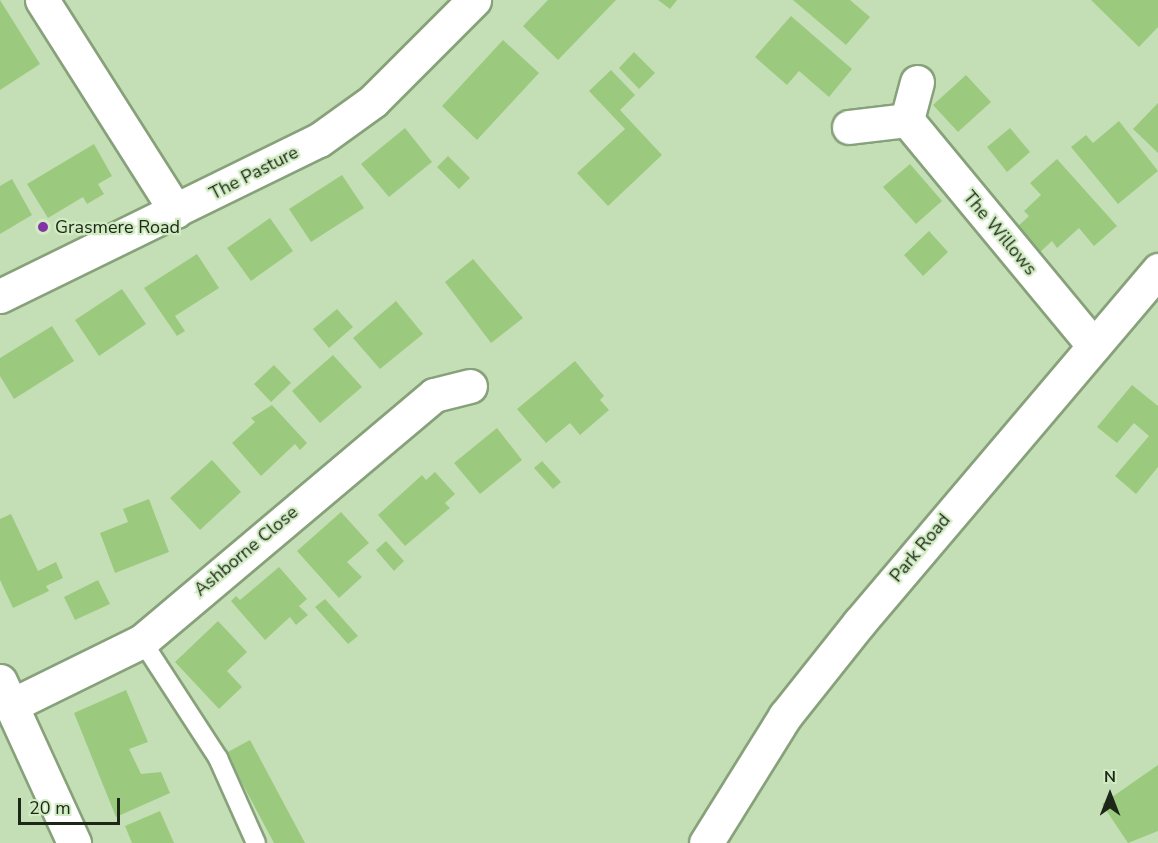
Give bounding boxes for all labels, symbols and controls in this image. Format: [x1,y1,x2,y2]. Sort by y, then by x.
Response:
street label: The Pasture [206,141,302,205]
street label: The Willows [959,186,1041,280]
place label: Grasmere Road [55,216,180,238]
marker: Grasmere Road [36,220,50,234]
street label: Ashborne Close [190,501,302,601]
street label: Park Road [885,509,955,587]
north arrow [1080,765,1140,825]
text: N [1104,766,1116,788]
scale bar [21,786,123,824]
text: 20 m [29,796,71,820]

